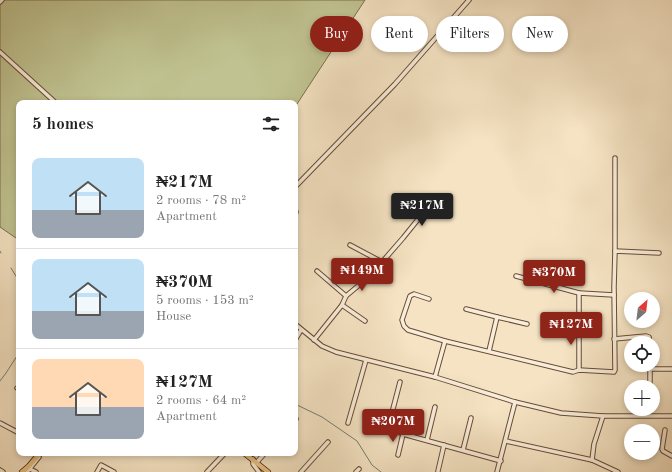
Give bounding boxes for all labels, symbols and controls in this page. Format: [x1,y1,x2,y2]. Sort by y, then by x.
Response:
chip: Buy [310,16,363,52]
chip: Rent [371,16,428,52]
chip: Filters [436,16,504,52]
chip: New [512,16,568,52]
icon: filters [260,113,282,135]
text: 5 homes [32,116,94,133]
icon: home [64,174,112,222]
text: ₦217M [156,174,213,191]
pin: ₦217M [394,193,450,227]
text: 2 rooms · 78 m² [156,194,246,207]
text: ₦217M [400,199,444,212]
text: Apartment [156,210,217,223]
pin: ₦149M [334,258,390,292]
pin: ₦370M [526,260,582,294]
text: ₦149M [340,264,384,277]
text: ₦370M [532,266,576,279]
text: ₦370M [156,274,213,291]
icon: home [64,275,112,323]
north arrow [624,292,660,328]
map controls [624,292,660,460]
text: 5 rooms · 153 m² [156,294,254,307]
text: House [156,310,191,323]
pin: ₦127M [543,312,599,346]
text: ₦127M [549,318,593,331]
button: locate [624,336,660,372]
text: ₦127M [156,374,213,391]
icon: home [64,375,112,423]
button: + [624,380,660,416]
text: 2 rooms · 64 m² [156,394,246,407]
pin: ₦207M [365,409,421,443]
text: Apartment [156,410,217,423]
text: ₦207M [371,415,415,428]
button: − [624,424,660,460]

